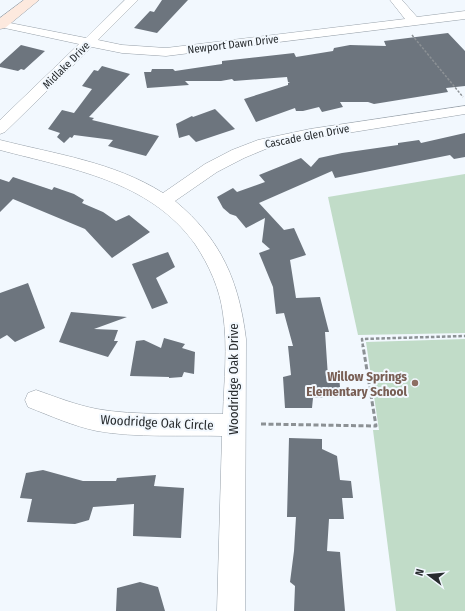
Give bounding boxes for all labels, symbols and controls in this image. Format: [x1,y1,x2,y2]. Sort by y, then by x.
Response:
street label: Newport Dawn Drive [187,32,279,57]
street label: Midlake Drive [40,39,93,92]
street label: Cascade Glen Drive [264,122,350,151]
street label: Woodridge Oak Drive [226,323,241,435]
place label: Willow Springs Elementary School [306,369,407,399]
marker: Willow Springs Elementary School [410,378,420,388]
street label: Woodridge Oak Circle [100,412,214,433]
north arrow [409,555,449,595]
text: N [413,567,427,577]

